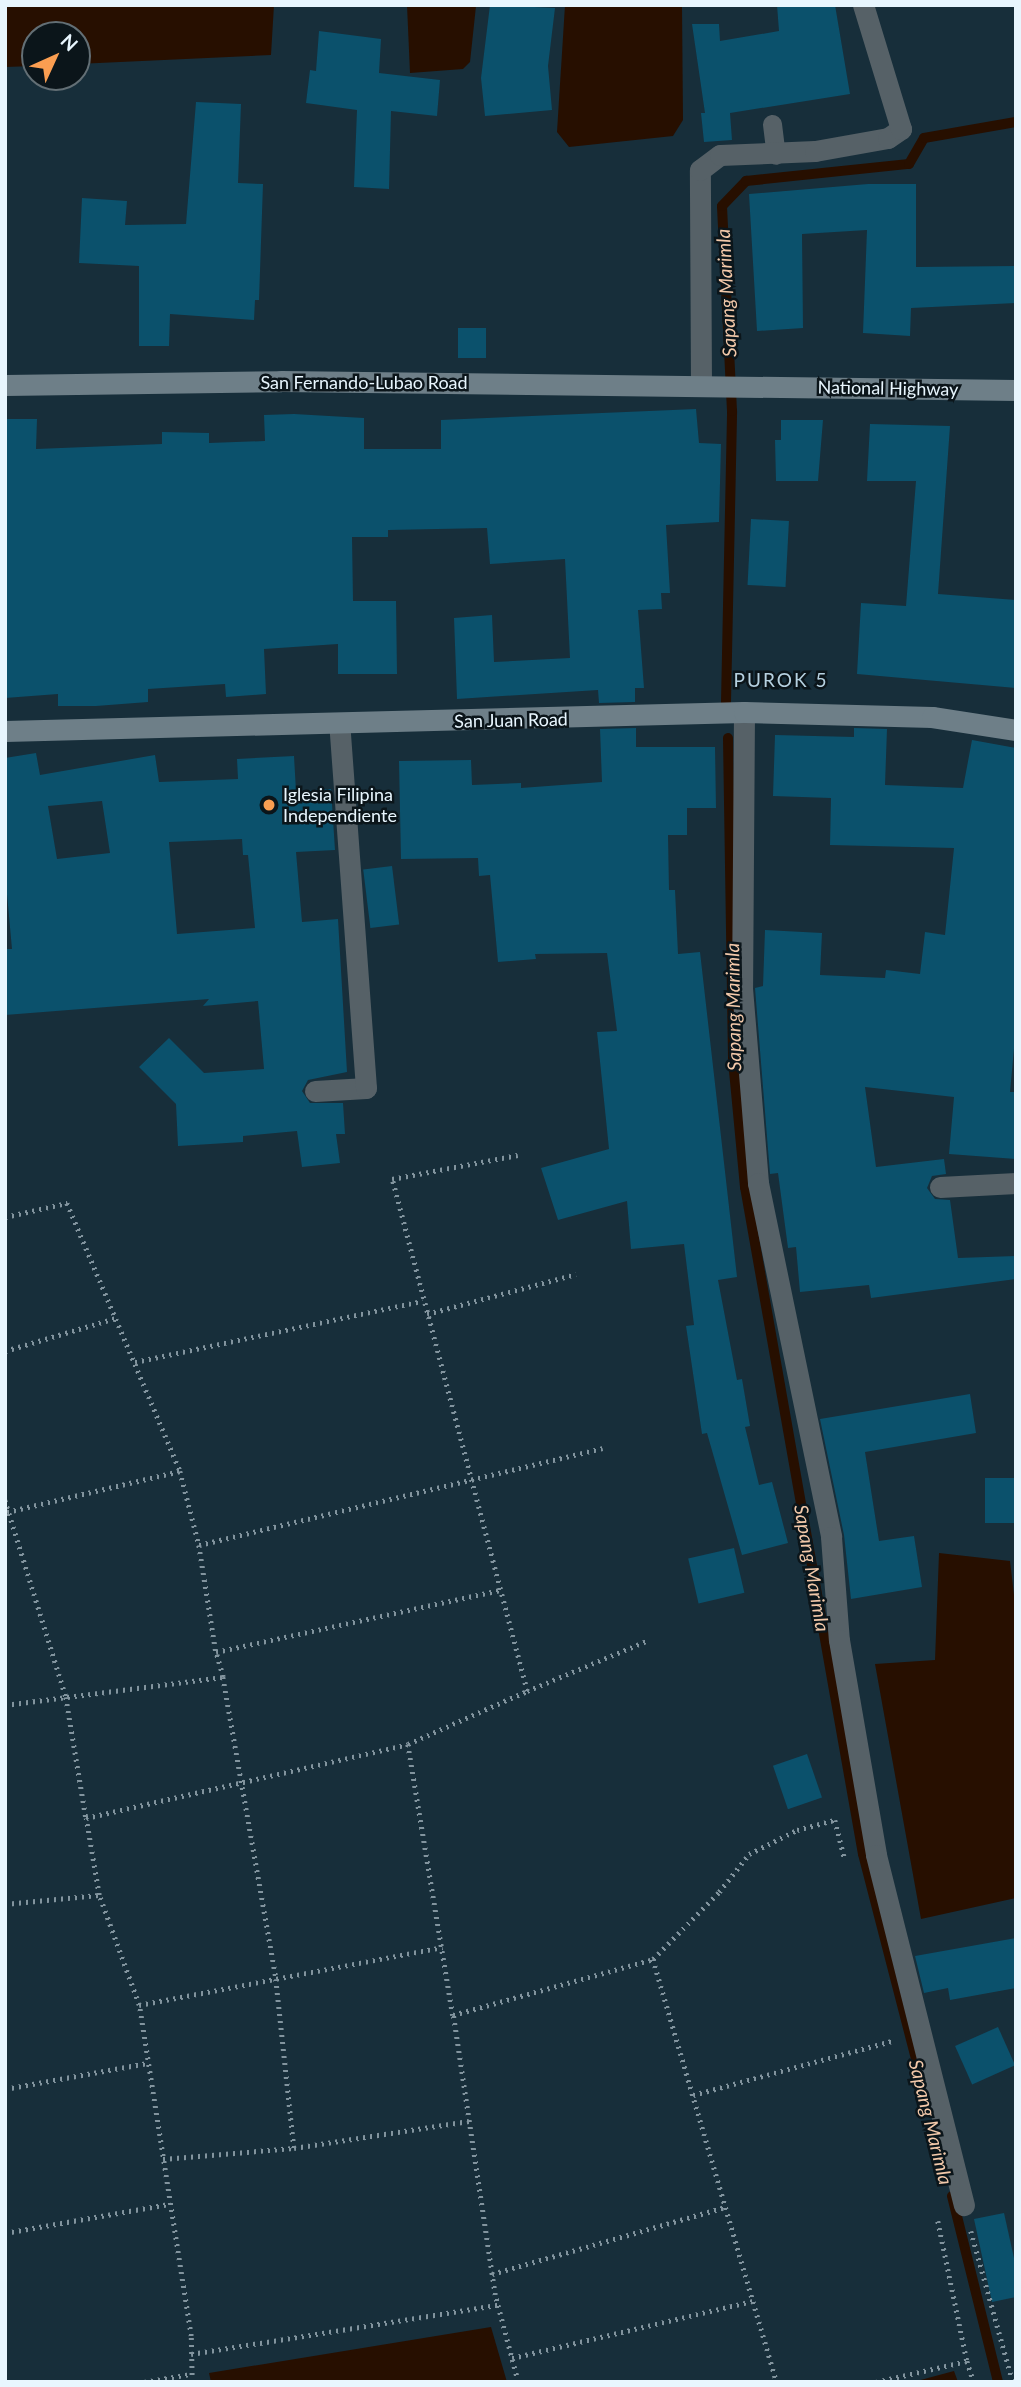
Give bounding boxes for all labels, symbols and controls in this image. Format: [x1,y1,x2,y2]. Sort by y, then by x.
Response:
north arrow [21,21,91,91]
text: N [56,29,83,56]
water label: Sapang Marimla [711,228,741,358]
street label: San Fernando-Lubao Road [260,371,468,393]
street label: National Highway [817,376,959,400]
district label: PUROK 5 [734,669,828,691]
street label: San Juan Road [454,708,568,732]
place label: Iglesia Filipina Independiente [283,784,397,826]
marker: Iglesia Filipina Independiente [261,797,277,813]
water label: Sapang Marimla [720,943,746,1071]
water label: Sapang Marimla [790,1503,834,1633]
water label: Sapang Marimla [904,2057,958,2187]

